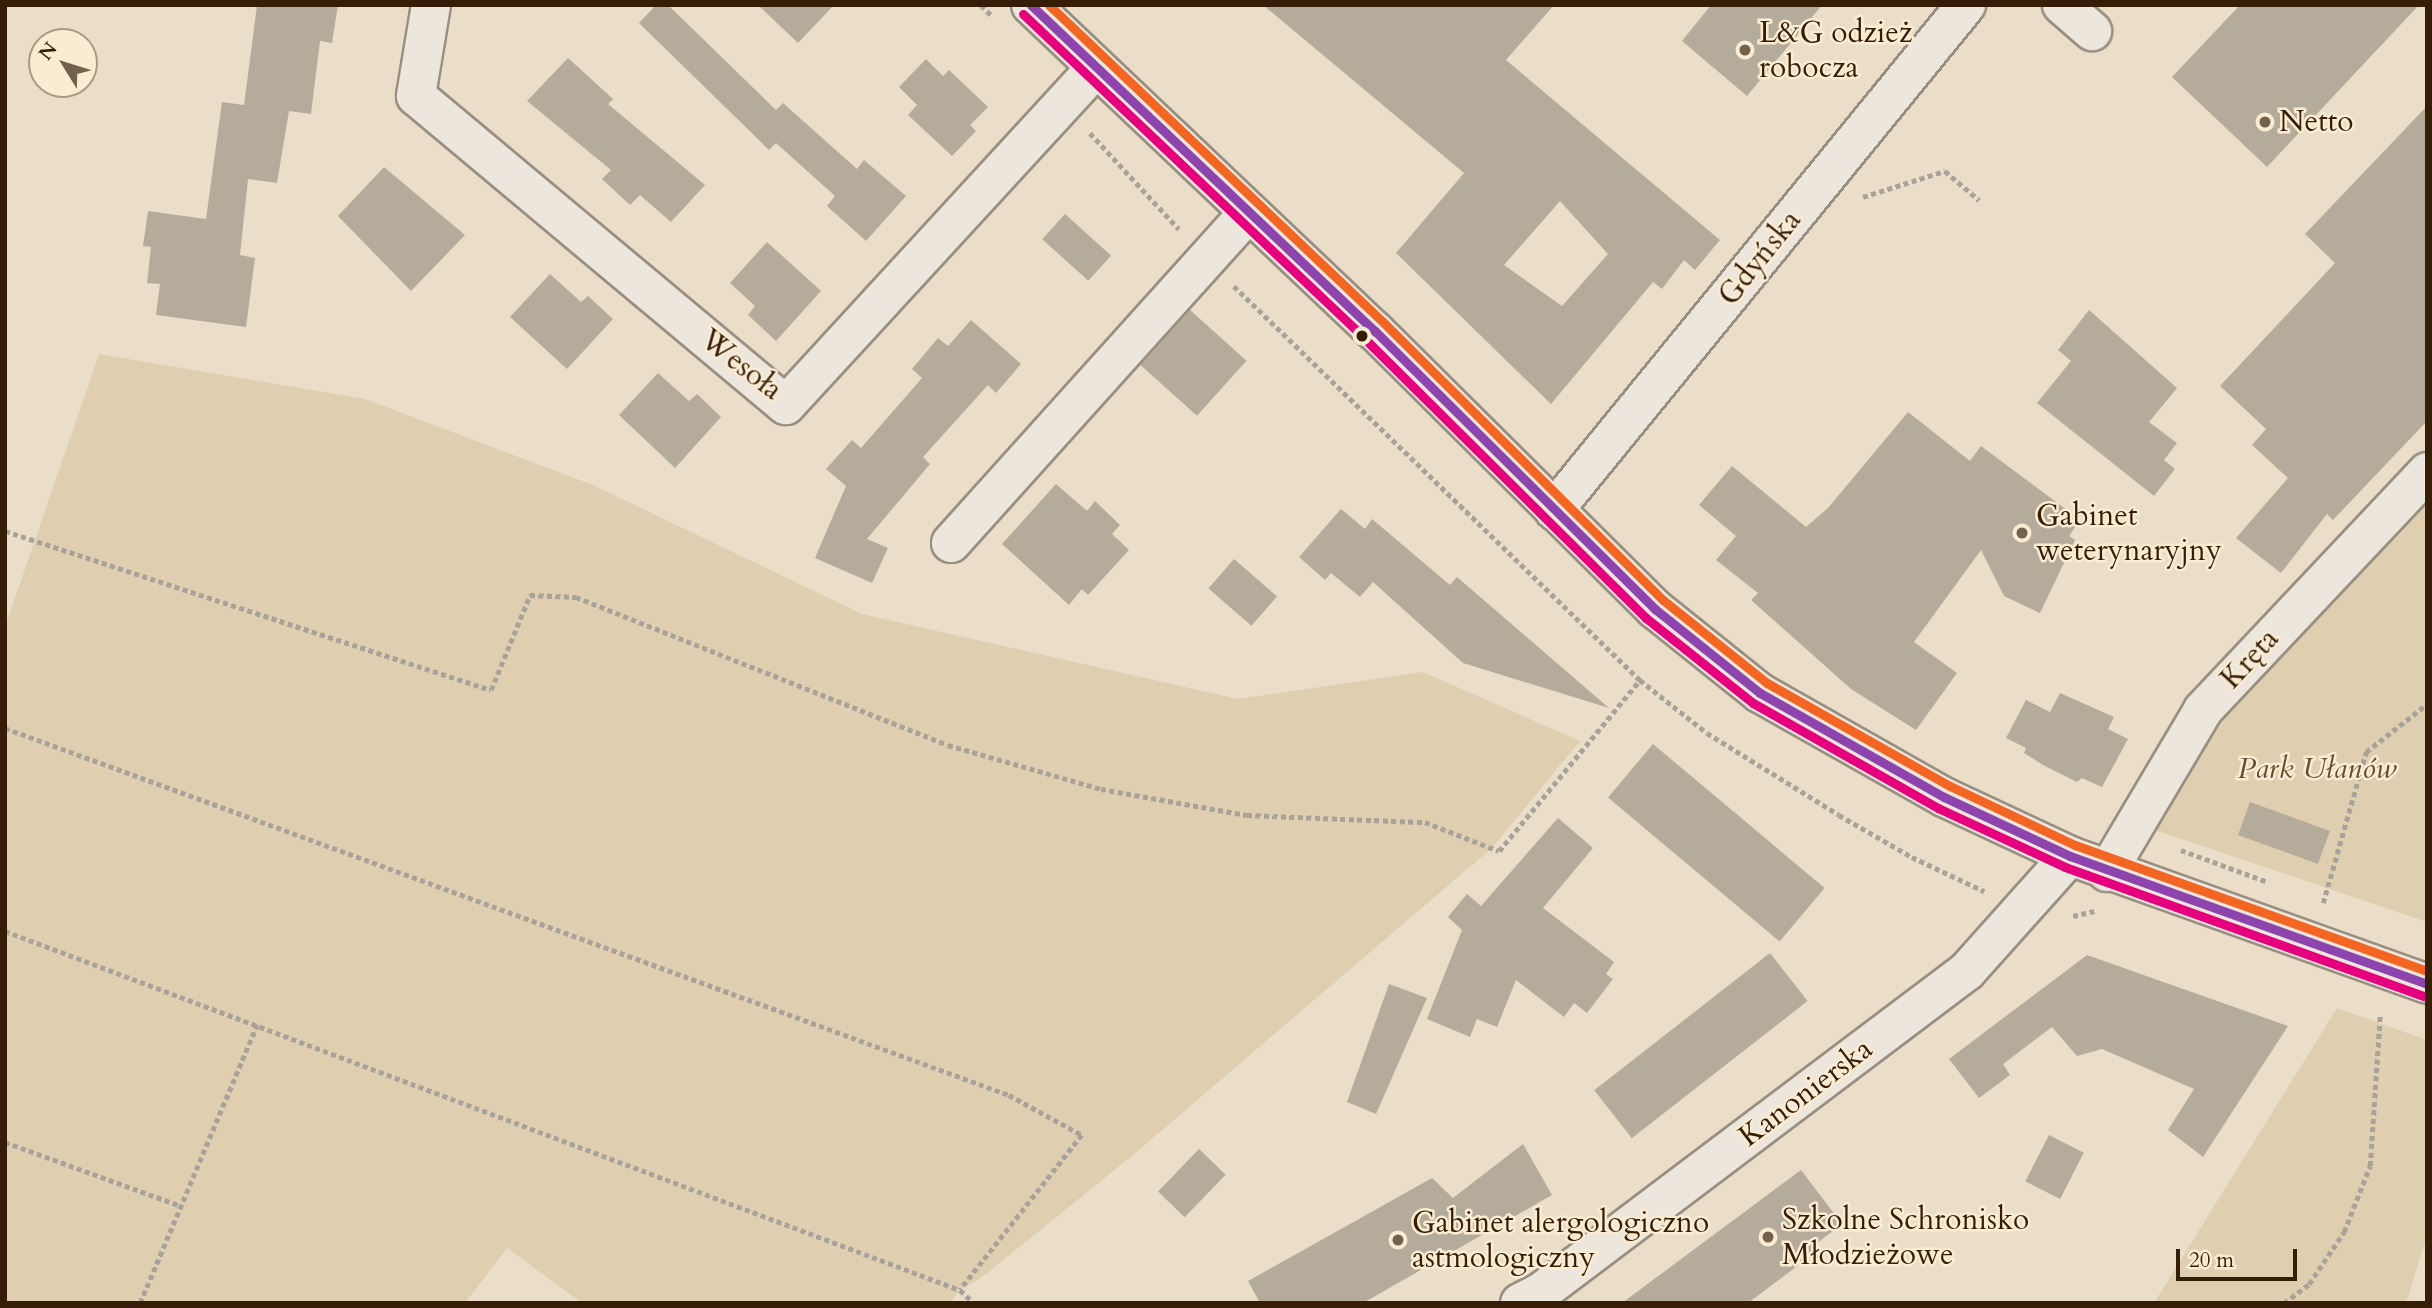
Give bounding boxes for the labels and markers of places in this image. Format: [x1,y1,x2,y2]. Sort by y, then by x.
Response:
place label: L&G odzież robocza [1759,15,1912,86]
marker: L&G odzież robocza [1737,42,1753,58]
place label: Netto [2279,104,2353,140]
marker: Netto [2257,114,2273,130]
unlabelled marker [1355,329,1369,343]
place label: Gabinet weterynaryjny [2036,498,2222,568]
marker: Gabinet weterynaryjny [2014,525,2030,541]
place label: Szkolne Schronisko Młodzieżowe [1782,1202,2029,1272]
place label: Gabinet alergologiczno astmologiczny [1412,1205,1709,1276]
marker: Szkolne Schronisko Młodzieżowe [1760,1229,1776,1245]
marker: Gabinet alergologiczno astmologiczny [1390,1232,1406,1248]

